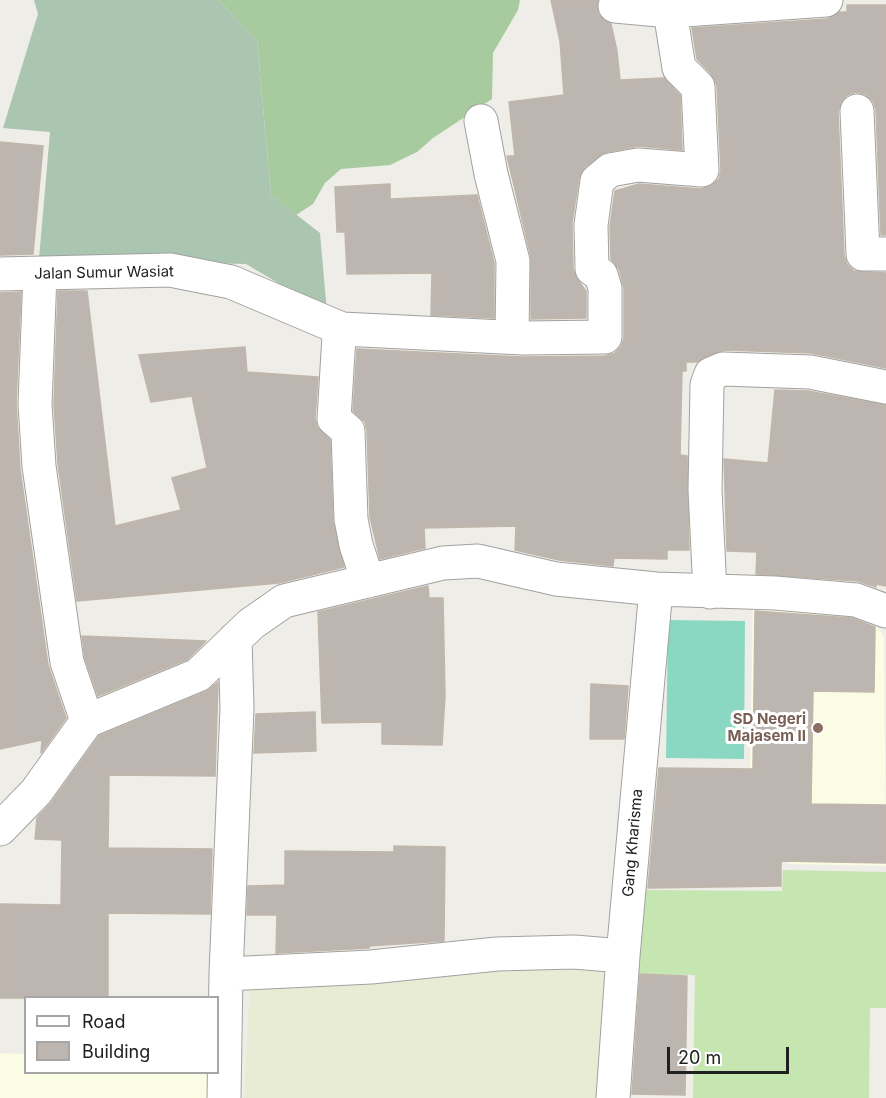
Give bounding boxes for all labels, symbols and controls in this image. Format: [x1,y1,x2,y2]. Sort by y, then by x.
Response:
street label: Jalan Sumur Wasiat [34,263,174,283]
place label: SD Negeri Majasem II [728,710,806,745]
marker: SD Negeri Majasem II [811,721,825,735]
street label: Gang Kharisma [619,788,647,898]
legend [24,996,219,1074]
text: Road [82,1011,125,1032]
scale bar [670,1035,792,1073]
text: Building [82,1041,150,1062]
text: 20 m [678,1047,721,1068]

